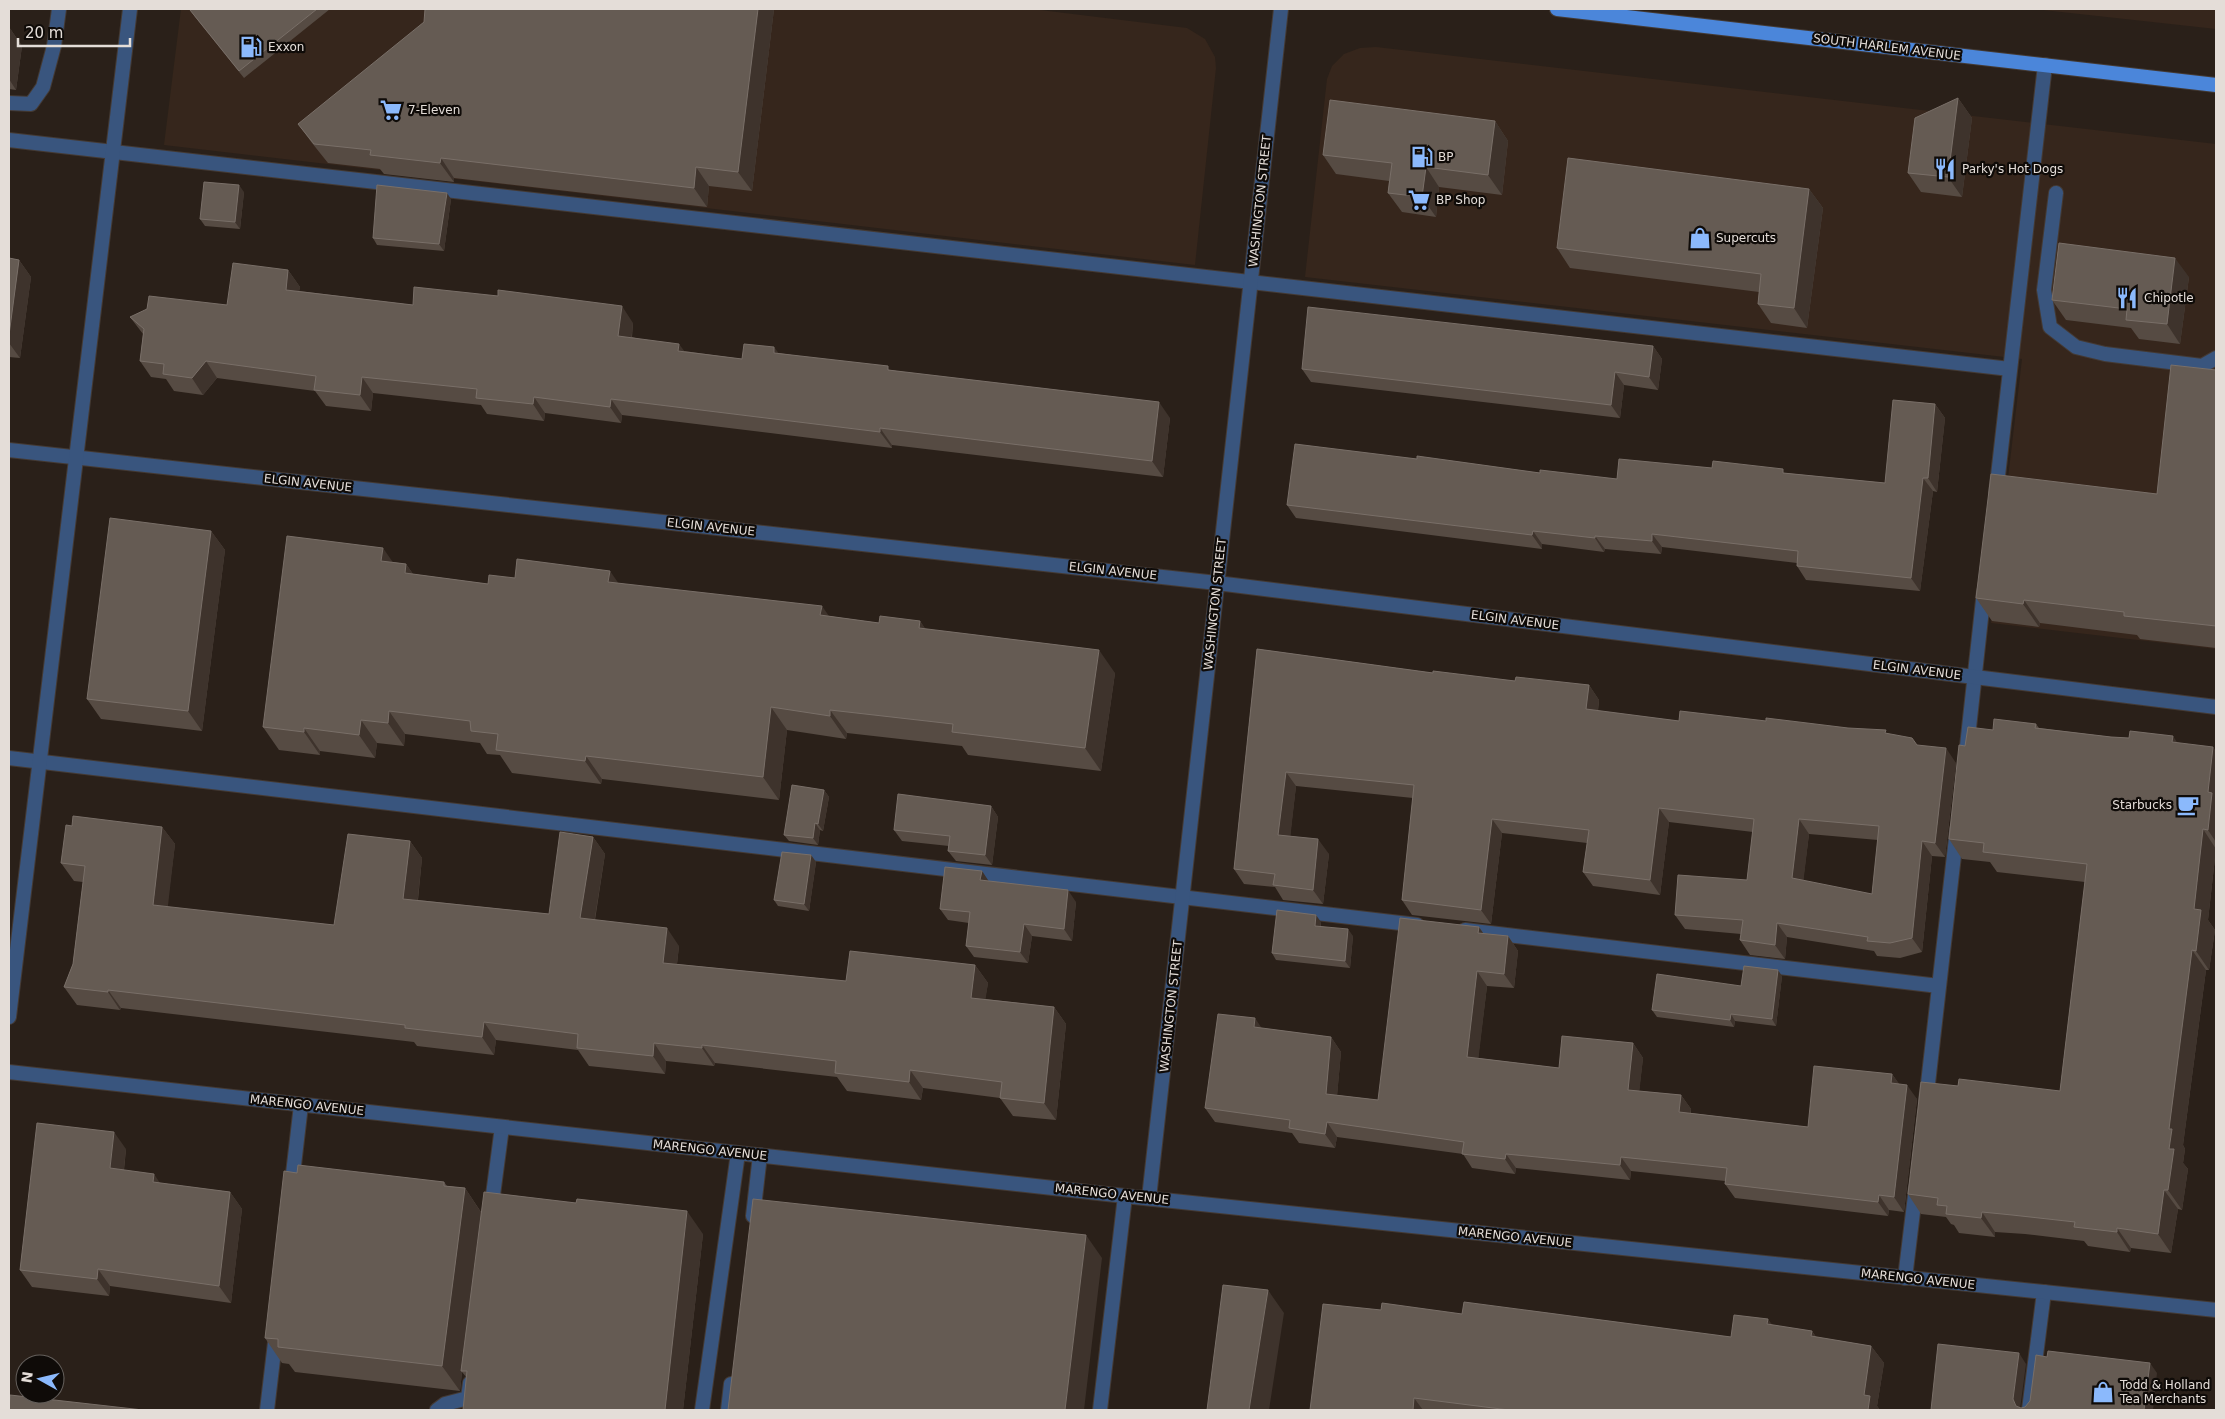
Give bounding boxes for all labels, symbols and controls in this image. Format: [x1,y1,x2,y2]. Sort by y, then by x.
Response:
scale bar [18,15,130,47]
text: 20 m [25,24,63,42]
street label: SOUTH HARLEM AVENUE [1812,31,1962,63]
fuel station icon: Exxon [238,34,264,60]
place label: Exxon [268,40,304,54]
supermarket icon: 7-Eleven [378,97,404,123]
place label: 7-Eleven [408,103,460,117]
street label: WASHINGTON STREET [1246,134,1274,268]
fuel station icon: BP [1409,144,1435,170]
place label: BP [1438,150,1453,164]
restaurant icon: Parky's Hot Dogs [1932,156,1958,182]
place label: Parky's Hot Dogs [1962,162,2063,176]
supermarket icon: BP Shop [1406,187,1432,213]
place label: BP Shop [1436,193,1485,207]
shop icon: Supercuts [1687,225,1713,251]
place label: Supercuts [1716,231,1776,245]
restaurant icon: Chipotle [2114,285,2140,311]
place label: Chipotle [2144,291,2194,305]
street label: ELGIN AVENUE [263,471,353,495]
street label: ELGIN AVENUE [666,515,756,539]
street label: WASHINGTON STREET [1201,537,1229,671]
street label: ELGIN AVENUE [1068,559,1158,583]
street label: ELGIN AVENUE [1470,608,1560,632]
street label: ELGIN AVENUE [1872,658,1962,682]
cafe icon: Starbucks [2175,792,2201,818]
place label: Starbucks [2112,798,2172,812]
street label: WASHINGTON STREET [1157,939,1185,1073]
street label: MARENGO AVENUE [249,1092,365,1118]
street label: MARENGO AVENUE [652,1137,768,1163]
street label: MARENGO AVENUE [1054,1181,1170,1207]
street label: MARENGO AVENUE [1457,1224,1573,1250]
street label: MARENGO AVENUE [1860,1266,1976,1292]
north arrow [15,1354,65,1404]
text: N [18,1370,36,1384]
place label: Todd & Holland Tea Merchants [2119,1378,2210,1406]
shop icon: Todd & Holland Tea Merchants [2090,1379,2116,1405]

